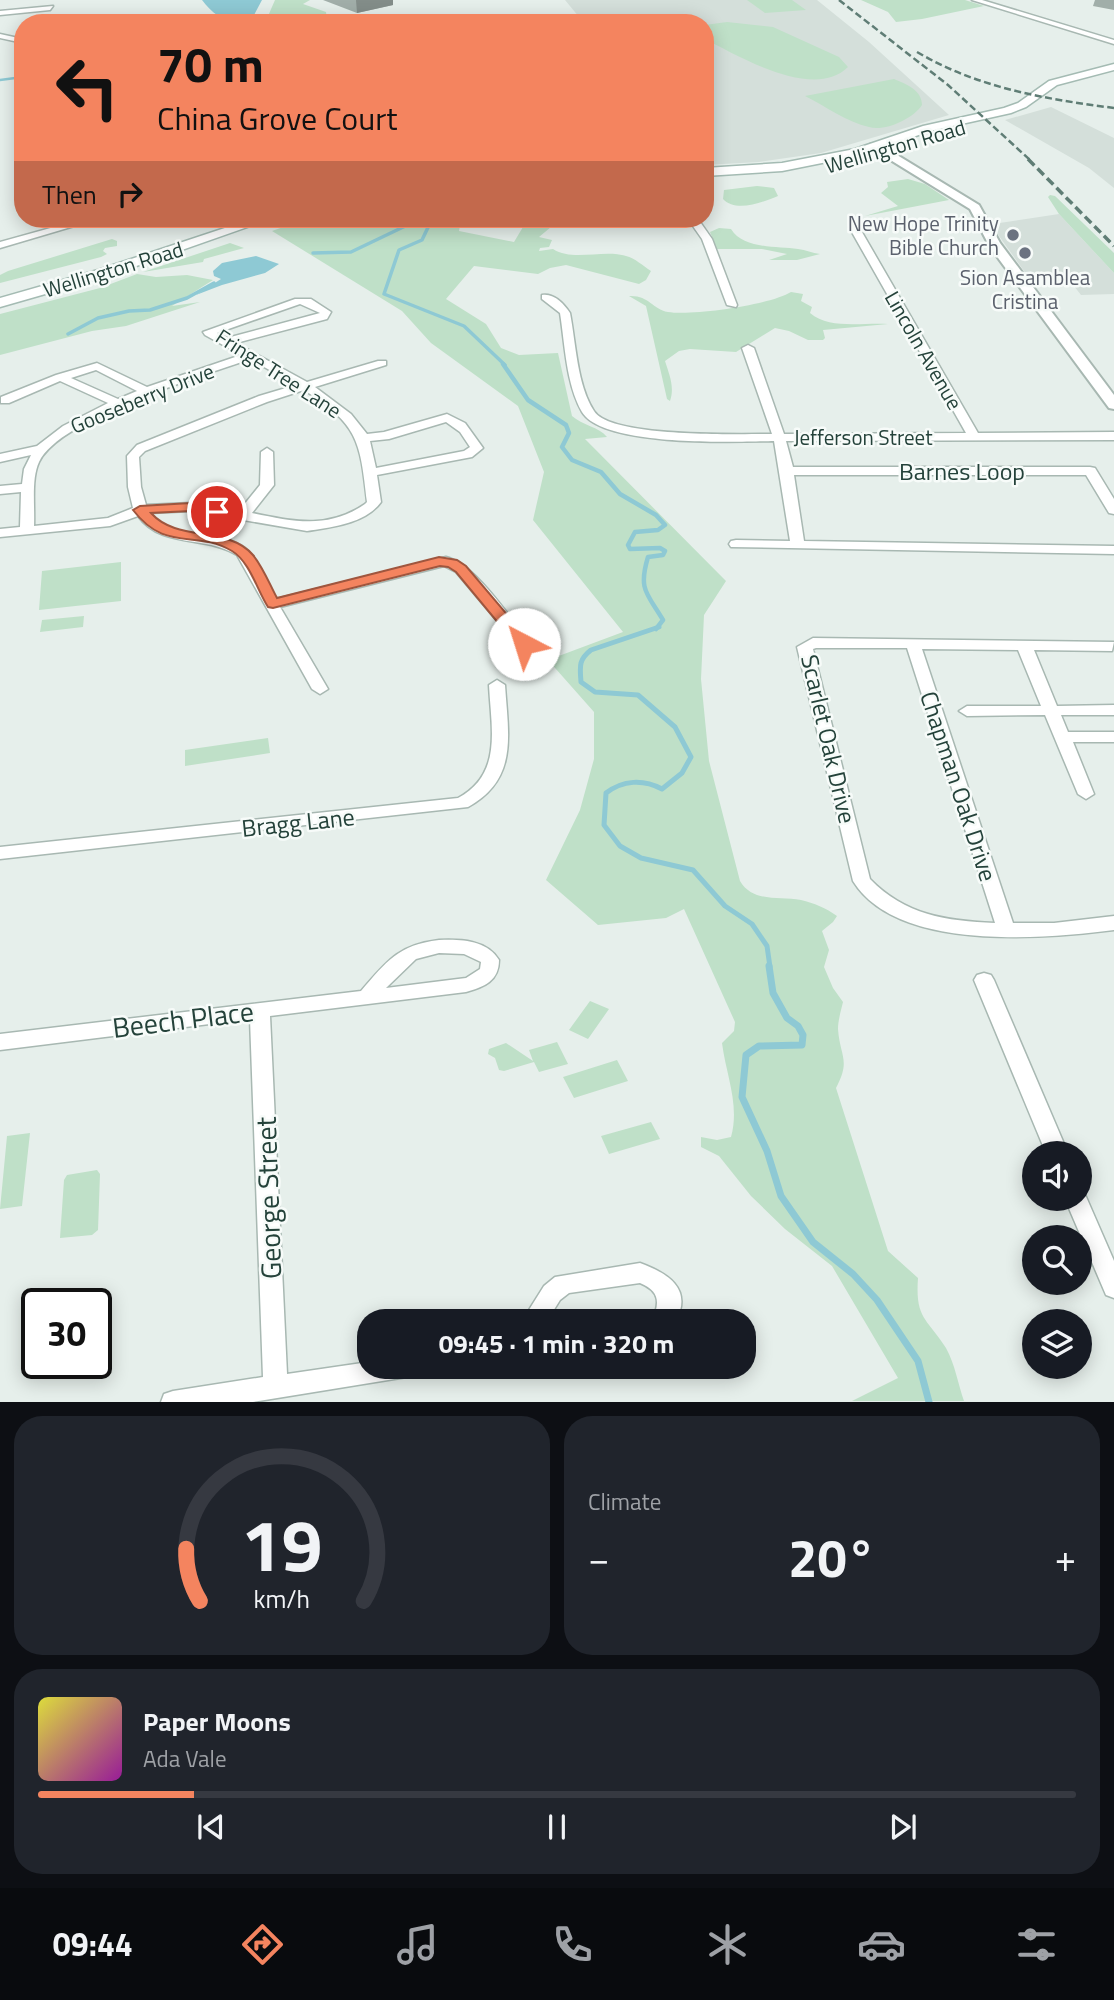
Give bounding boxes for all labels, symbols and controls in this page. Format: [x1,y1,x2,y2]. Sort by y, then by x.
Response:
text: 70 m [157,26,264,101]
icon: left [42,42,133,133]
text: China Grove Court [157,94,398,142]
street label: Wellington Road [821,111,969,181]
text: Then [42,175,97,214]
icon: right [111,175,149,213]
place label: New Hope Trinity Bible Church [848,207,999,263]
marker: New Hope Trinity Bible Church [1005,227,1021,243]
street label: Wellington Road [39,233,187,305]
marker: Sion Asamblea Cristina [1017,245,1033,261]
place label: Sion Asamblea Cristina [960,261,1091,317]
street label: Lincoln Avenue [877,285,971,415]
street label: Fringe Tree Lane [210,320,348,426]
street label: Gooseberry Drive [65,355,219,441]
street label: Jefferson Street [793,421,933,453]
street label: Barnes Loop [899,453,1025,489]
pin [187,482,247,542]
icon: arrive [198,493,236,531]
position arrow [487,607,561,681]
street label: Scarlet Oak Drive [792,651,866,827]
street label: Chapman Oak Drive [911,686,1007,886]
street label: Bragg Lane [240,798,356,846]
street label: Beech Place [110,989,256,1049]
street label: George Street [244,1116,292,1280]
map controls [1022,1141,1092,1379]
button: sound [1022,1141,1092,1211]
button: search [1022,1225,1092,1295]
speed limit sign: 30 [21,1288,112,1379]
button: layers [1022,1309,1092,1379]
text: 09:45 · 1 min · 320 m [439,1324,674,1363]
text: Climate [588,1484,661,1519]
text: 19 [241,1490,323,1600]
text: 20° [788,1518,876,1597]
text: − [588,1529,609,1587]
text: + [1055,1529,1076,1587]
text: km/h [254,1580,310,1618]
text: Paper Moons [143,1702,291,1741]
text: Ada Vale [143,1741,227,1776]
icon: previous [192,1808,230,1846]
icon: pause [538,1808,576,1846]
icon: next [884,1808,922,1846]
text: 09:44 [53,1920,133,1968]
icon: directions [238,1920,287,1969]
icon: music [393,1920,442,1969]
icon: phone [548,1920,597,1969]
icon: climate [703,1920,752,1969]
icon: car [857,1920,906,1969]
icon: filters [1012,1920,1061,1969]

